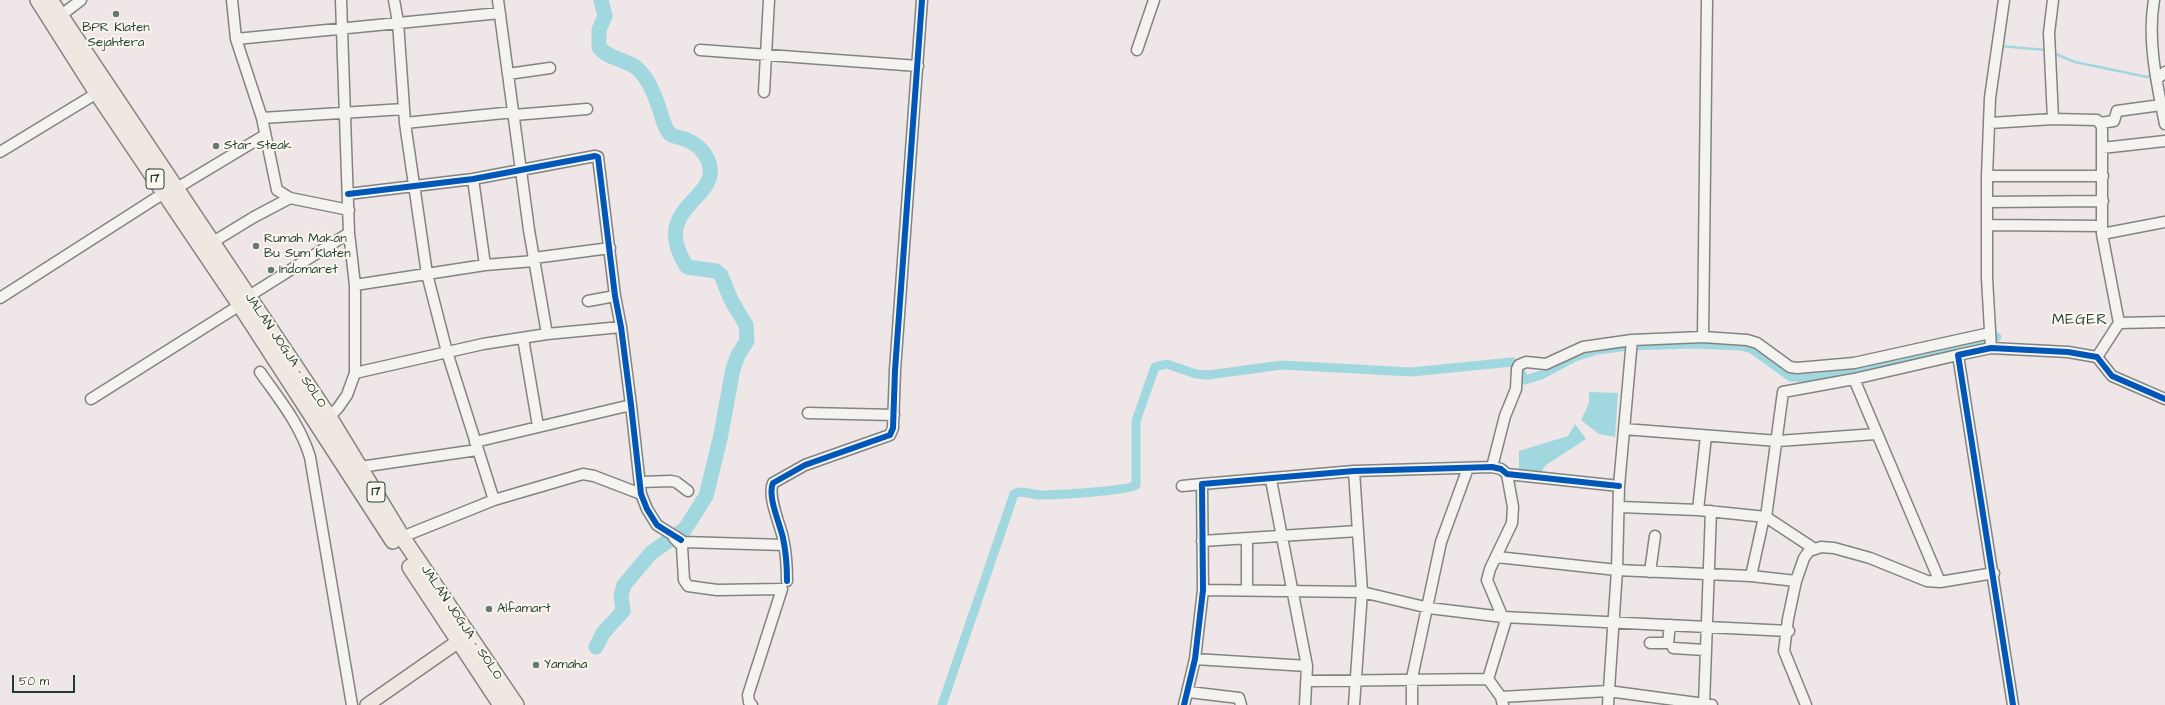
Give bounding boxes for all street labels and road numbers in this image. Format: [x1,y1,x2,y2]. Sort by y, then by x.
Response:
road number: 17 [146,169,164,189]
street label: JALAN JOGJA - SOLO [241,291,329,411]
road number: 17 [367,482,385,502]
street label: JALAN JOGJA - SOLO [417,563,505,683]

